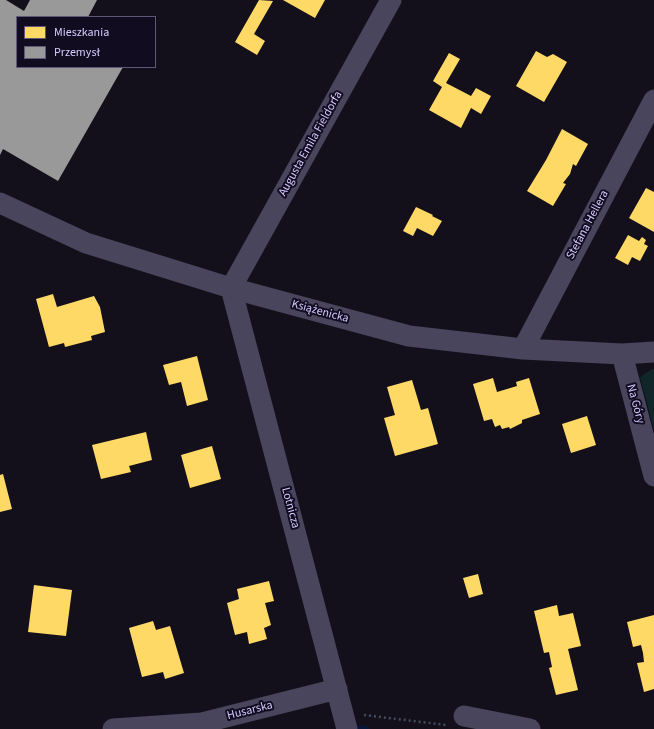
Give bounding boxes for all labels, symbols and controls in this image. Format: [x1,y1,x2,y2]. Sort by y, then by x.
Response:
legend [16,16,156,68]
text: Mieszkania [54,24,109,41]
text: Przemysł [54,44,100,61]
street label: Augusta Emila Fieldorfa [276,89,346,199]
street label: Stefana Hellera [564,188,612,262]
street label: Książenicka [290,297,350,327]
street label: Na Góry [623,383,647,425]
street label: Lotnicza [278,486,302,530]
street label: Husarska [226,698,274,724]

